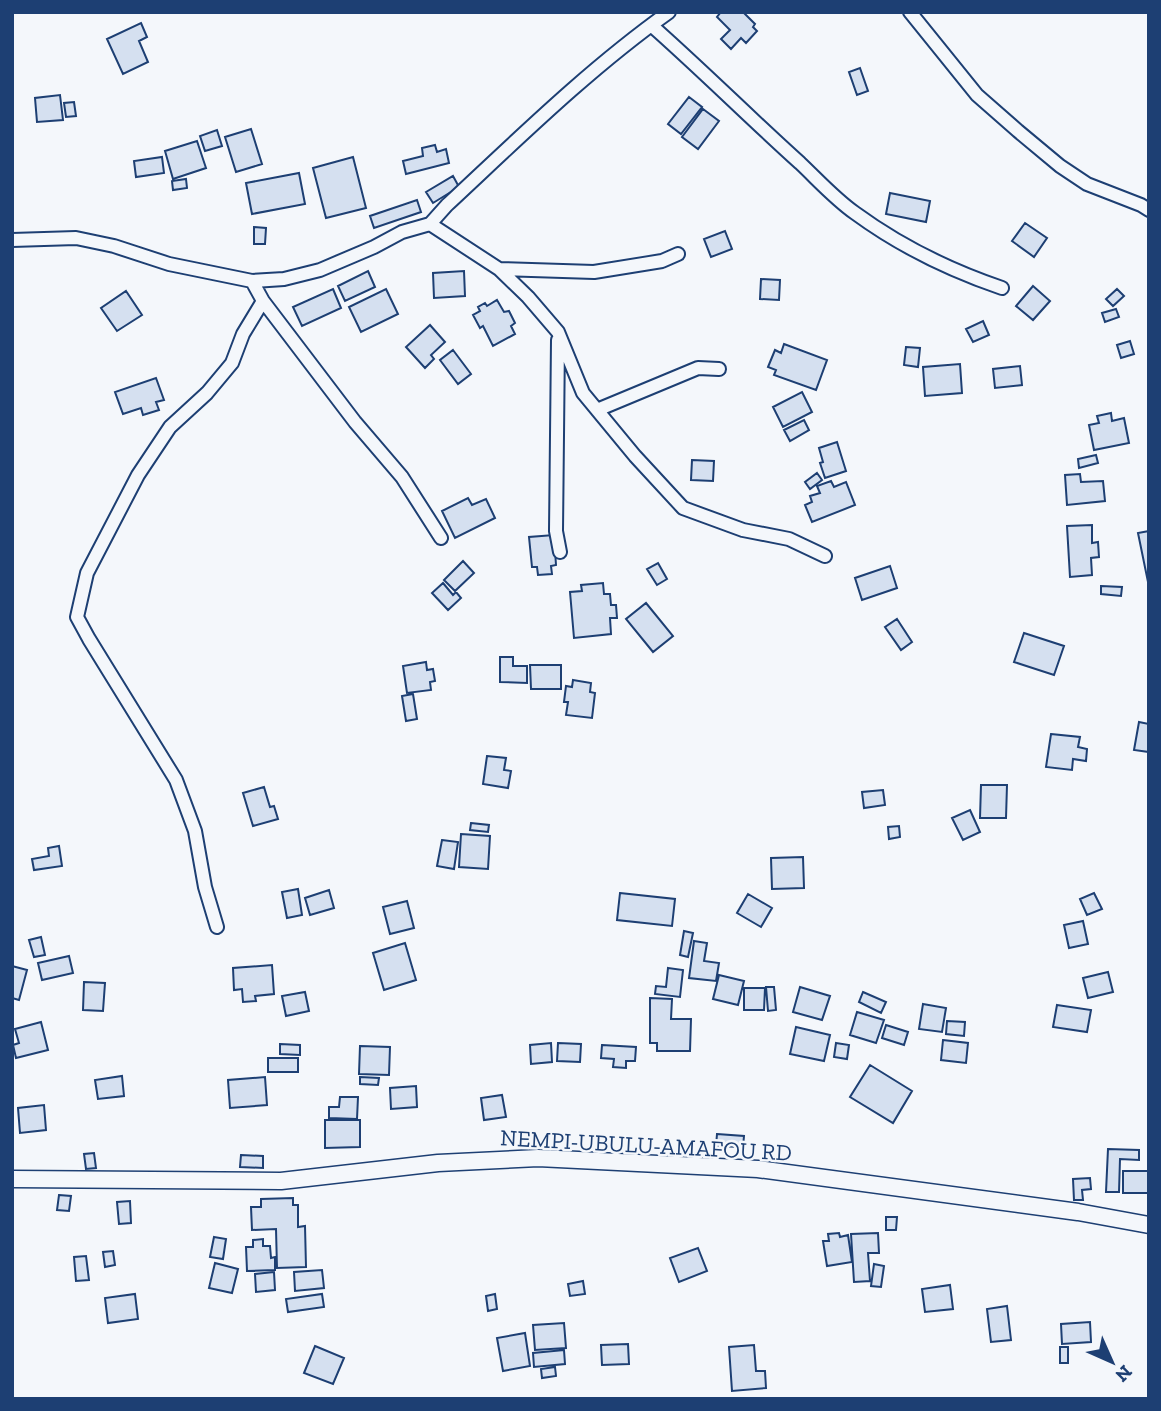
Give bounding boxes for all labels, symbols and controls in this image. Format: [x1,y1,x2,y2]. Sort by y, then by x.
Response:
street label: NEMPI-UBULU-AMAFOU RD [499,1123,793,1167]
north arrow [1077,1327,1147,1397]
text: N [1110,1360,1137,1387]

